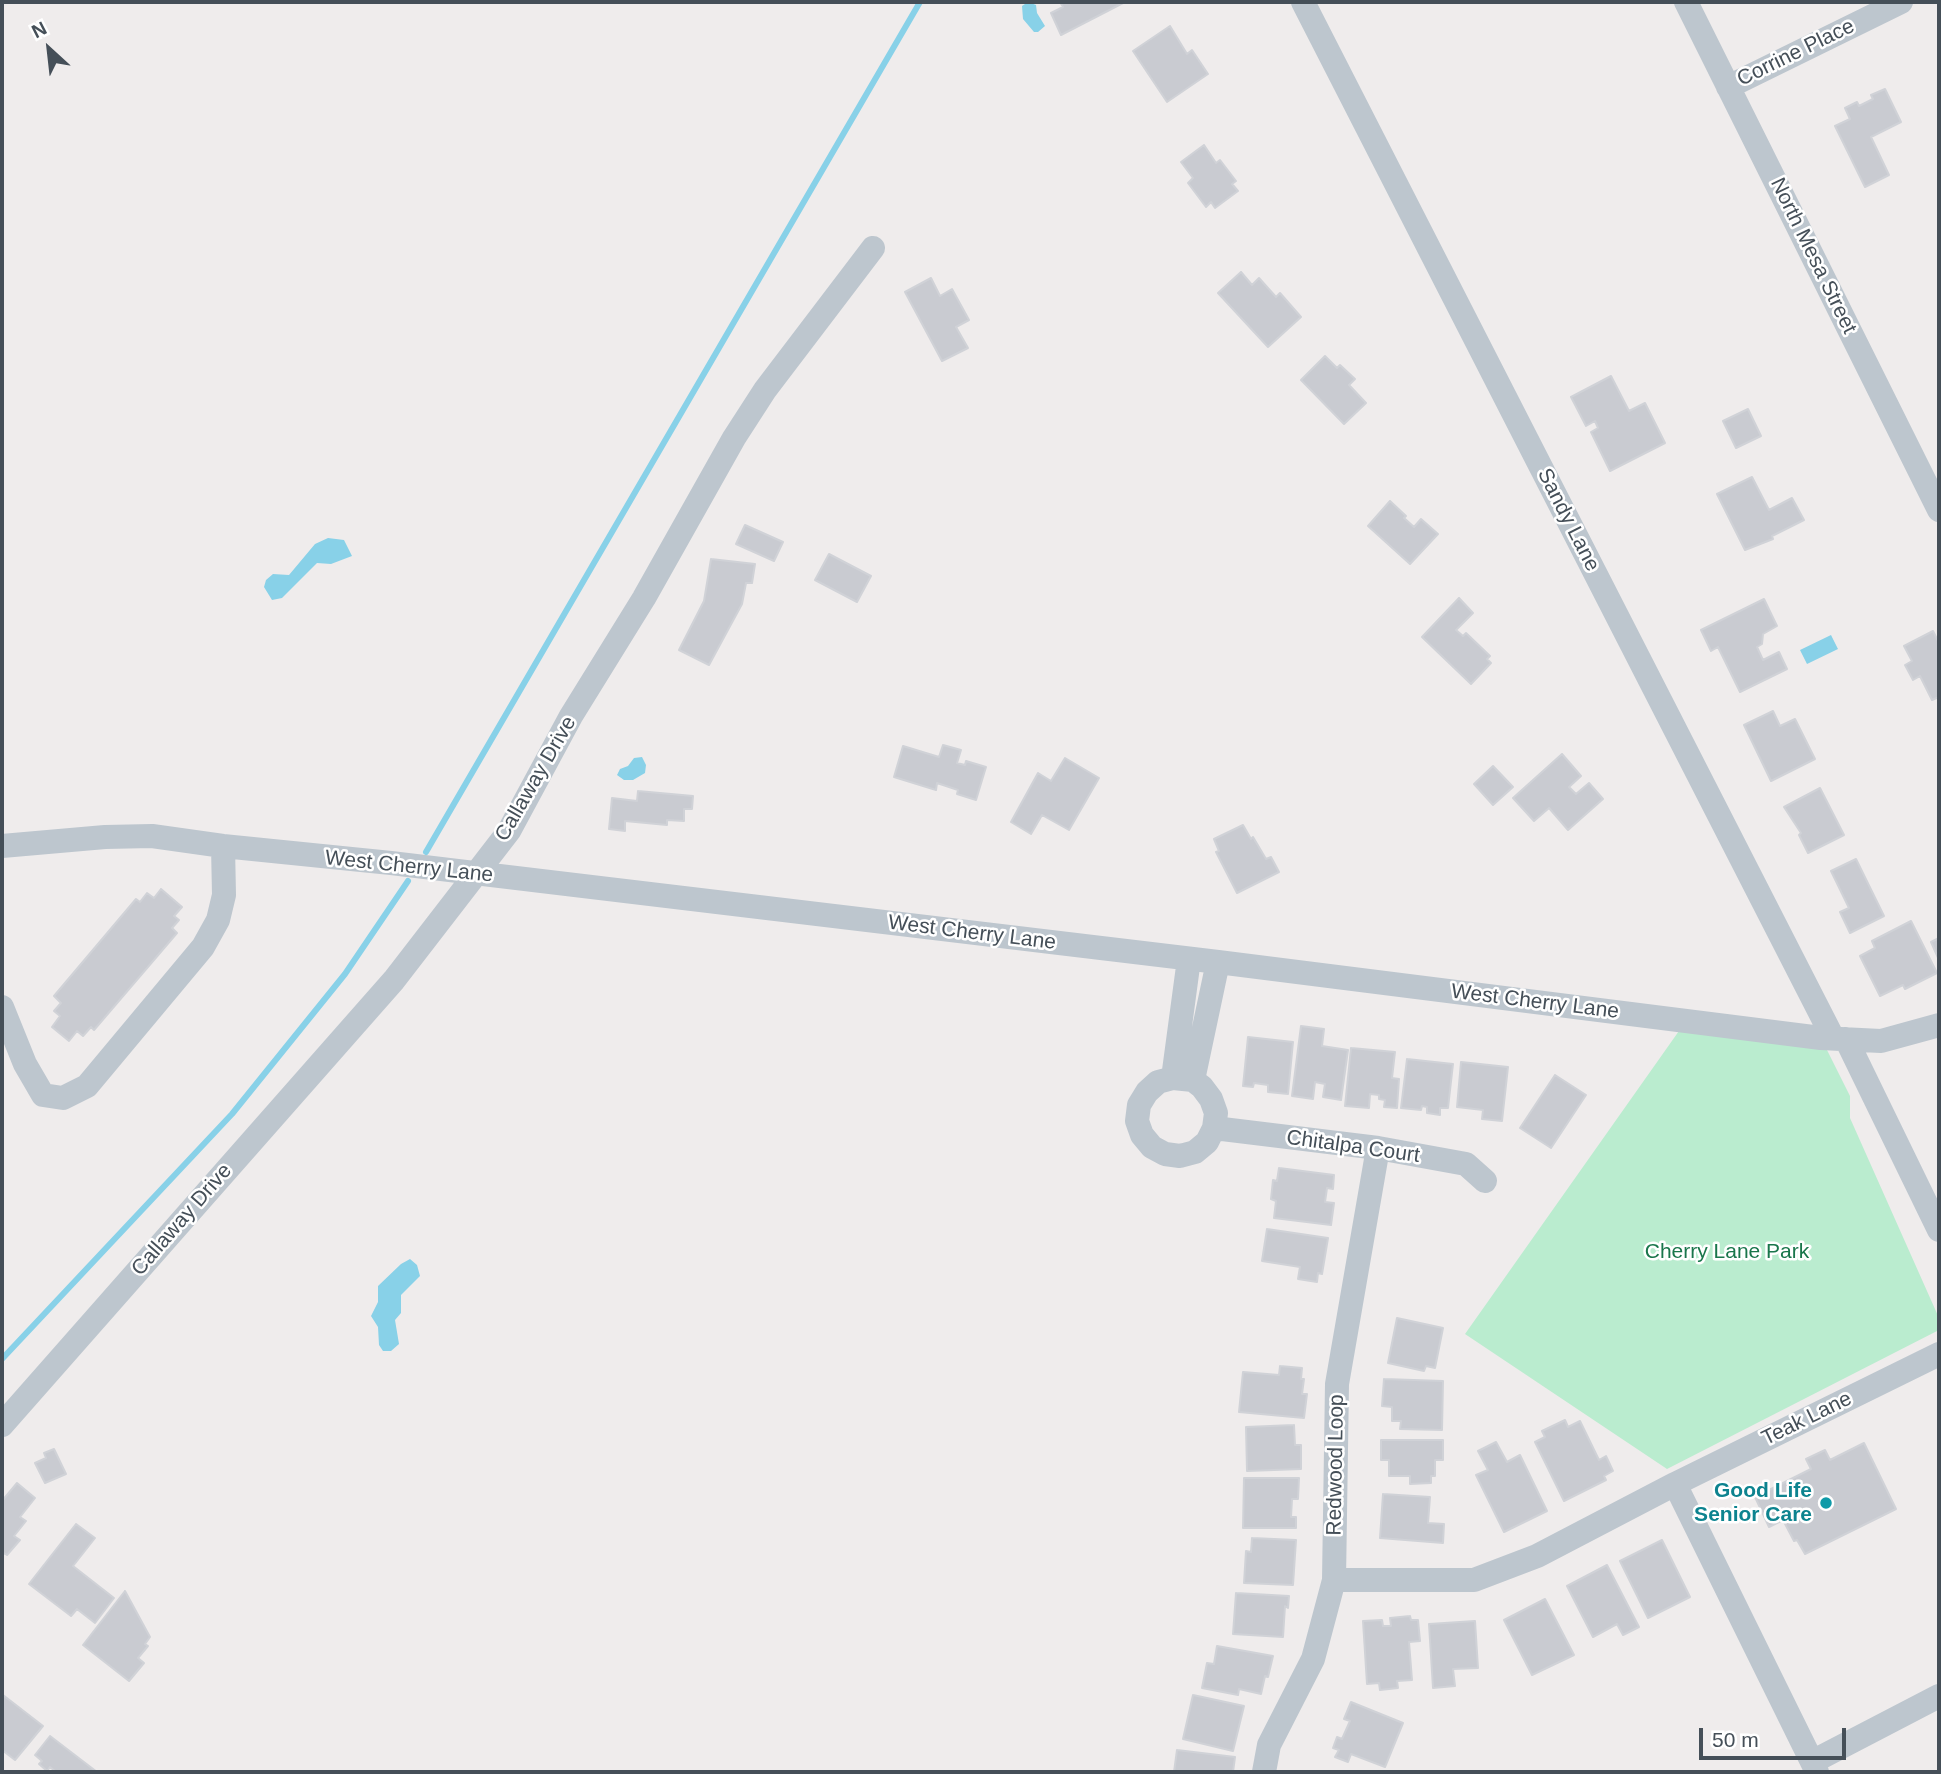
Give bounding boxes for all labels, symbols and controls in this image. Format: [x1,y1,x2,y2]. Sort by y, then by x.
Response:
north arrow [14,14,84,84]
street label: Corrine Place [1733,14,1859,92]
text: N [28,17,50,42]
street label: North Mesa Street [1764,174,1862,338]
street label: Sandy Lane [1531,464,1605,576]
street label: Callaway Drive [490,712,582,846]
street label: West Cherry Lane [324,846,494,888]
street label: West Cherry Lane [887,910,1057,956]
street label: West Cherry Lane [1450,979,1620,1025]
street label: Chitalpa Court [1285,1125,1421,1169]
street label: Callaway Drive [127,1159,237,1281]
park label: Cherry Lane Park [1645,1239,1809,1265]
street label: Teak Lane [1758,1386,1856,1452]
street label: Redwood Loop [1322,1394,1350,1536]
place label: Good Life Senior Care [1694,1478,1812,1528]
marker: Good Life Senior Care [1818,1495,1834,1511]
scale bar [1703,1714,1850,1758]
text: 50 m [1712,1728,1759,1751]

